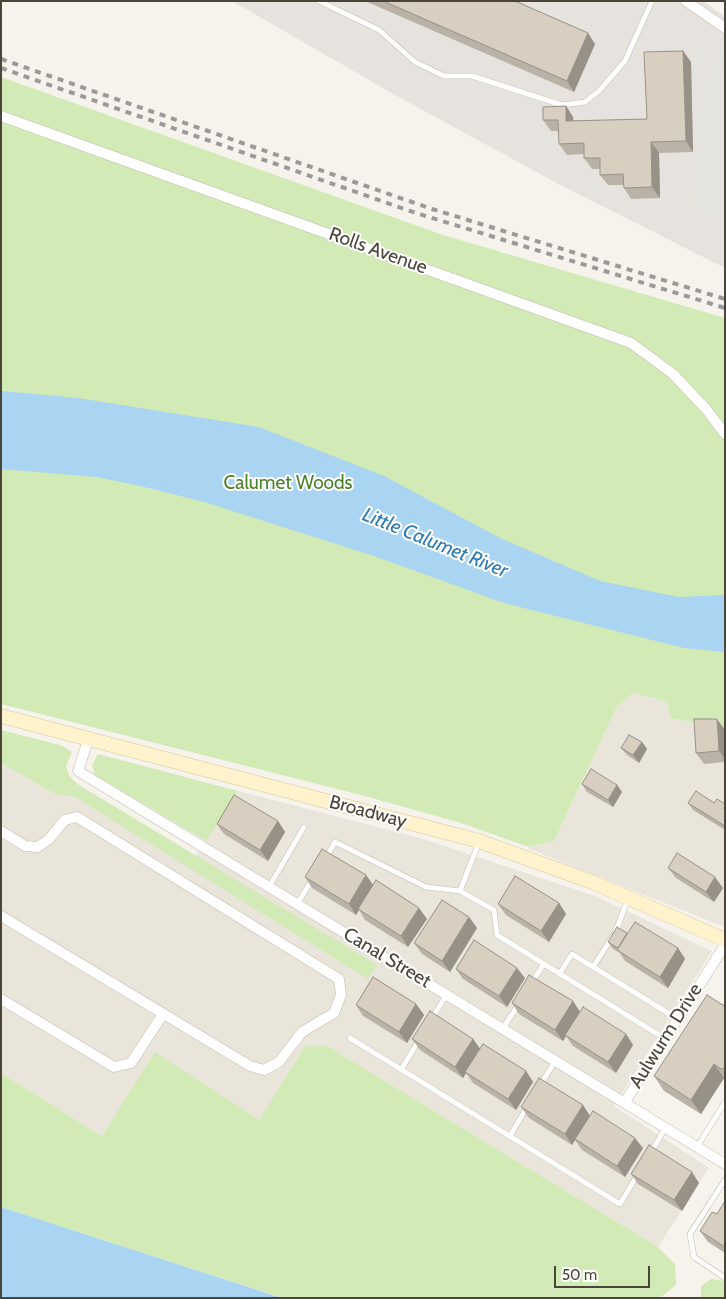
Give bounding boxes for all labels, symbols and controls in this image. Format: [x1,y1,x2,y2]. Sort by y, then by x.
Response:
street label: Rolls Avenue [326,223,430,279]
park label: Calumet Woods [224,472,352,494]
water label: Little Calumet River [359,503,511,583]
street label: Broadway [327,791,409,833]
street label: Canal Street [339,923,435,993]
street label: Aulwurm Drive [625,979,707,1093]
scale bar [556,1256,652,1288]
text: 50 m [562,1266,597,1284]

